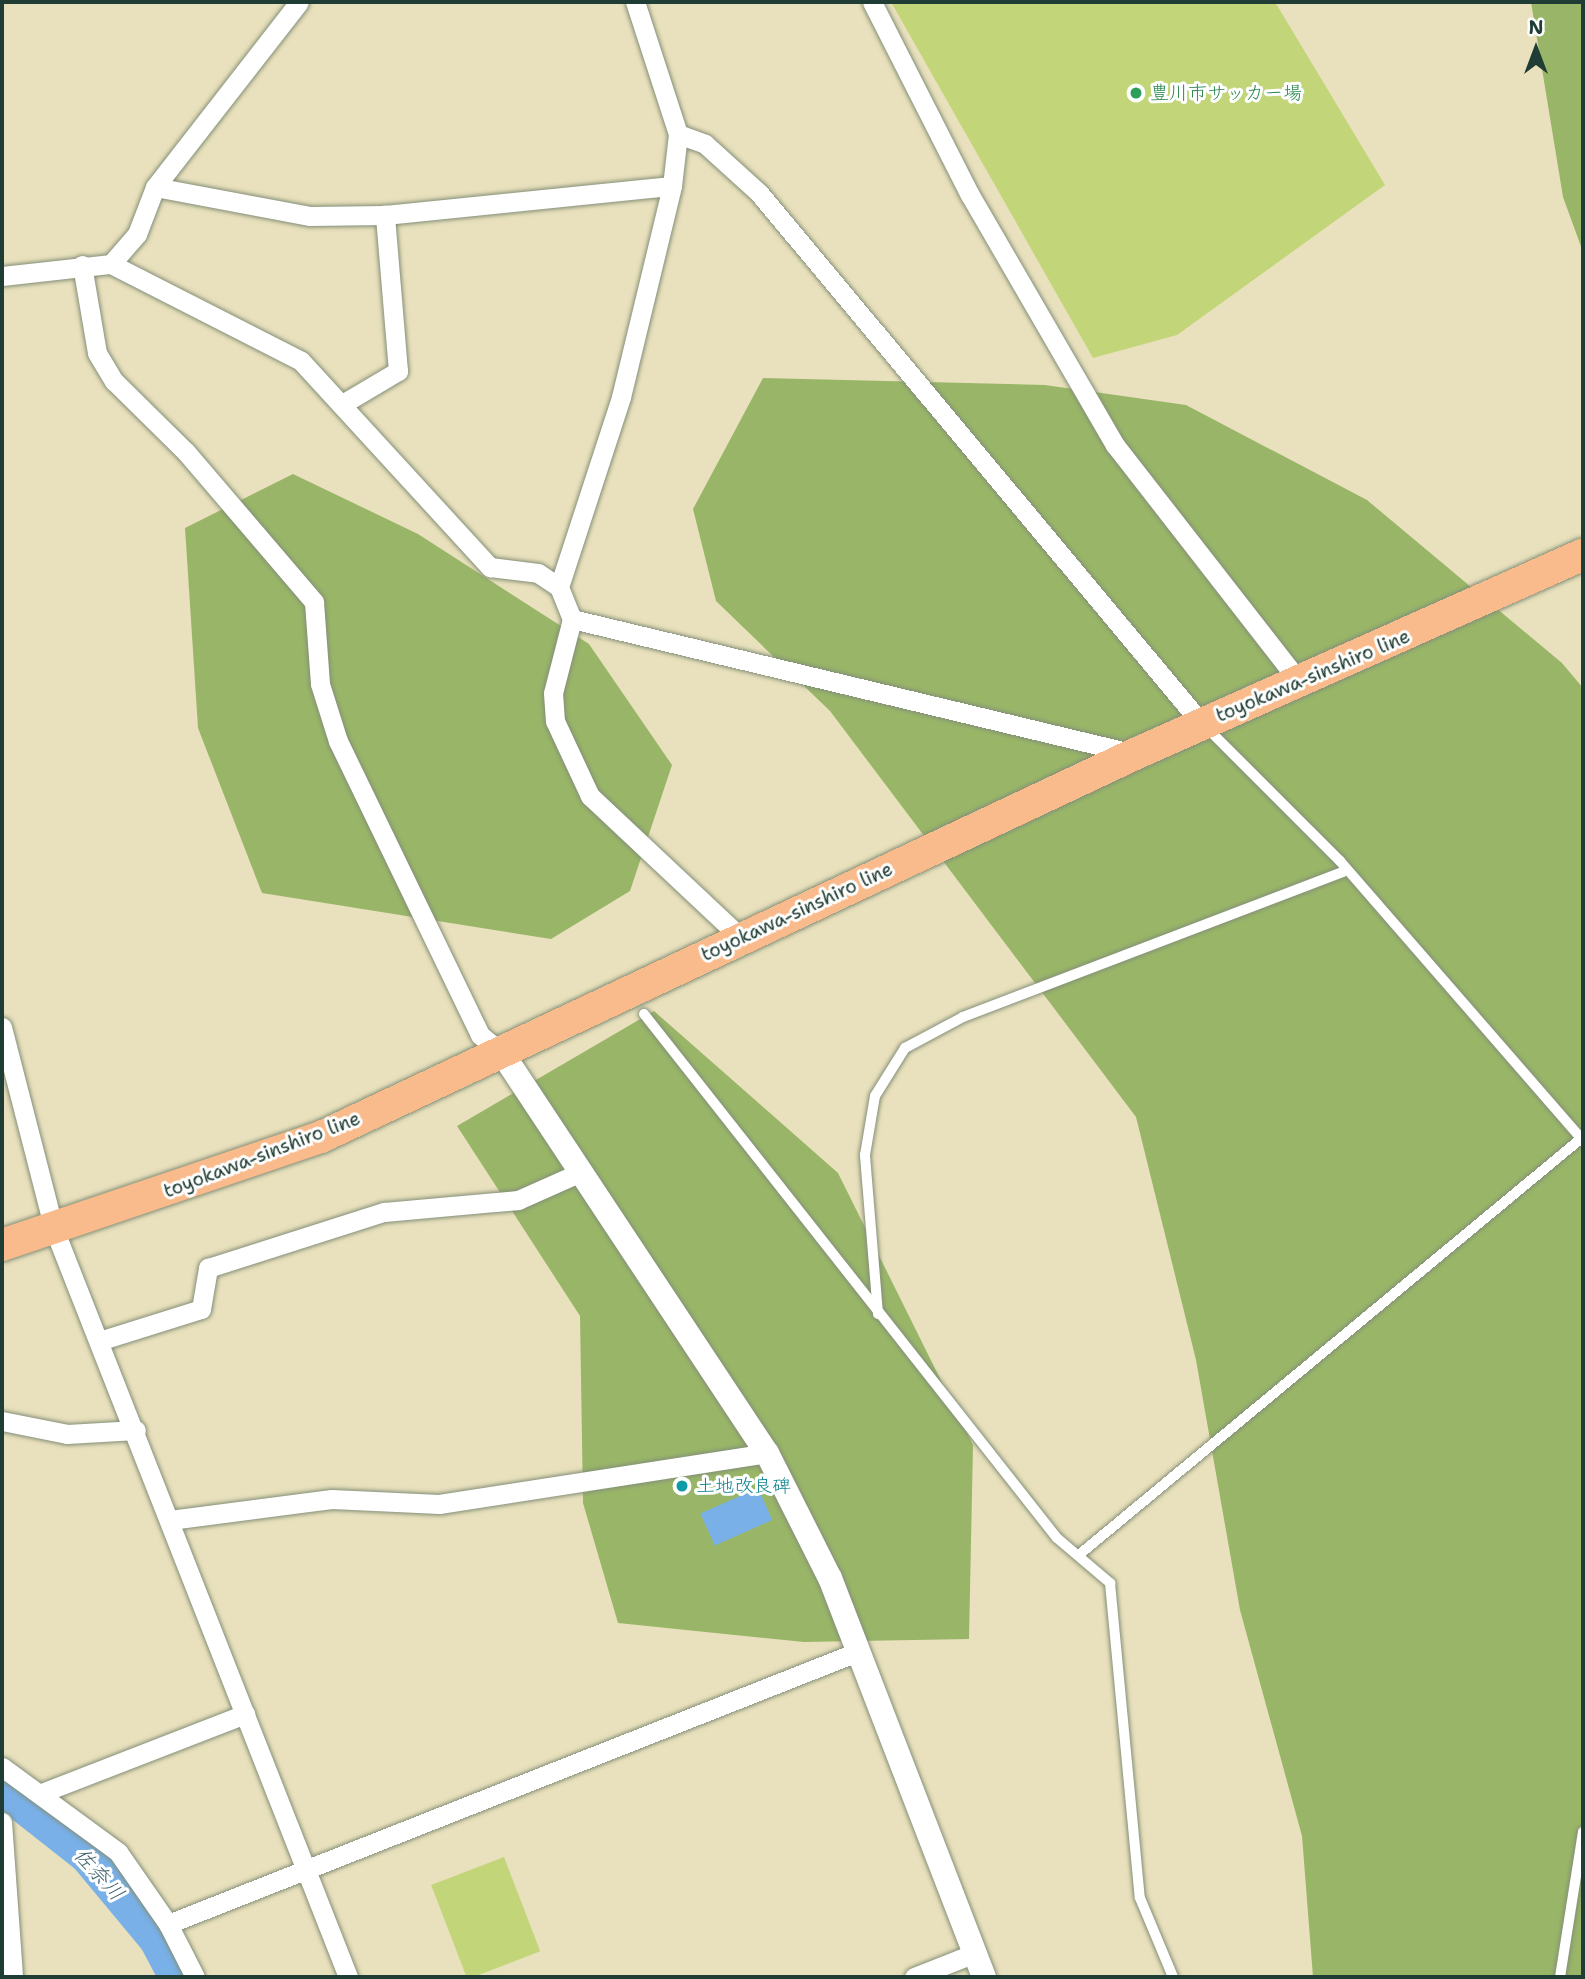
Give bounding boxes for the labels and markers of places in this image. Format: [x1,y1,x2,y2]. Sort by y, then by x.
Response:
place label: 豊川市サッカー場 [1150,82,1302,104]
marker: 豊川市サッカー場 [1128,85,1144,101]
place label: 土地改良碑 [696,1475,791,1497]
marker: 土地改良碑 [674,1478,690,1494]

